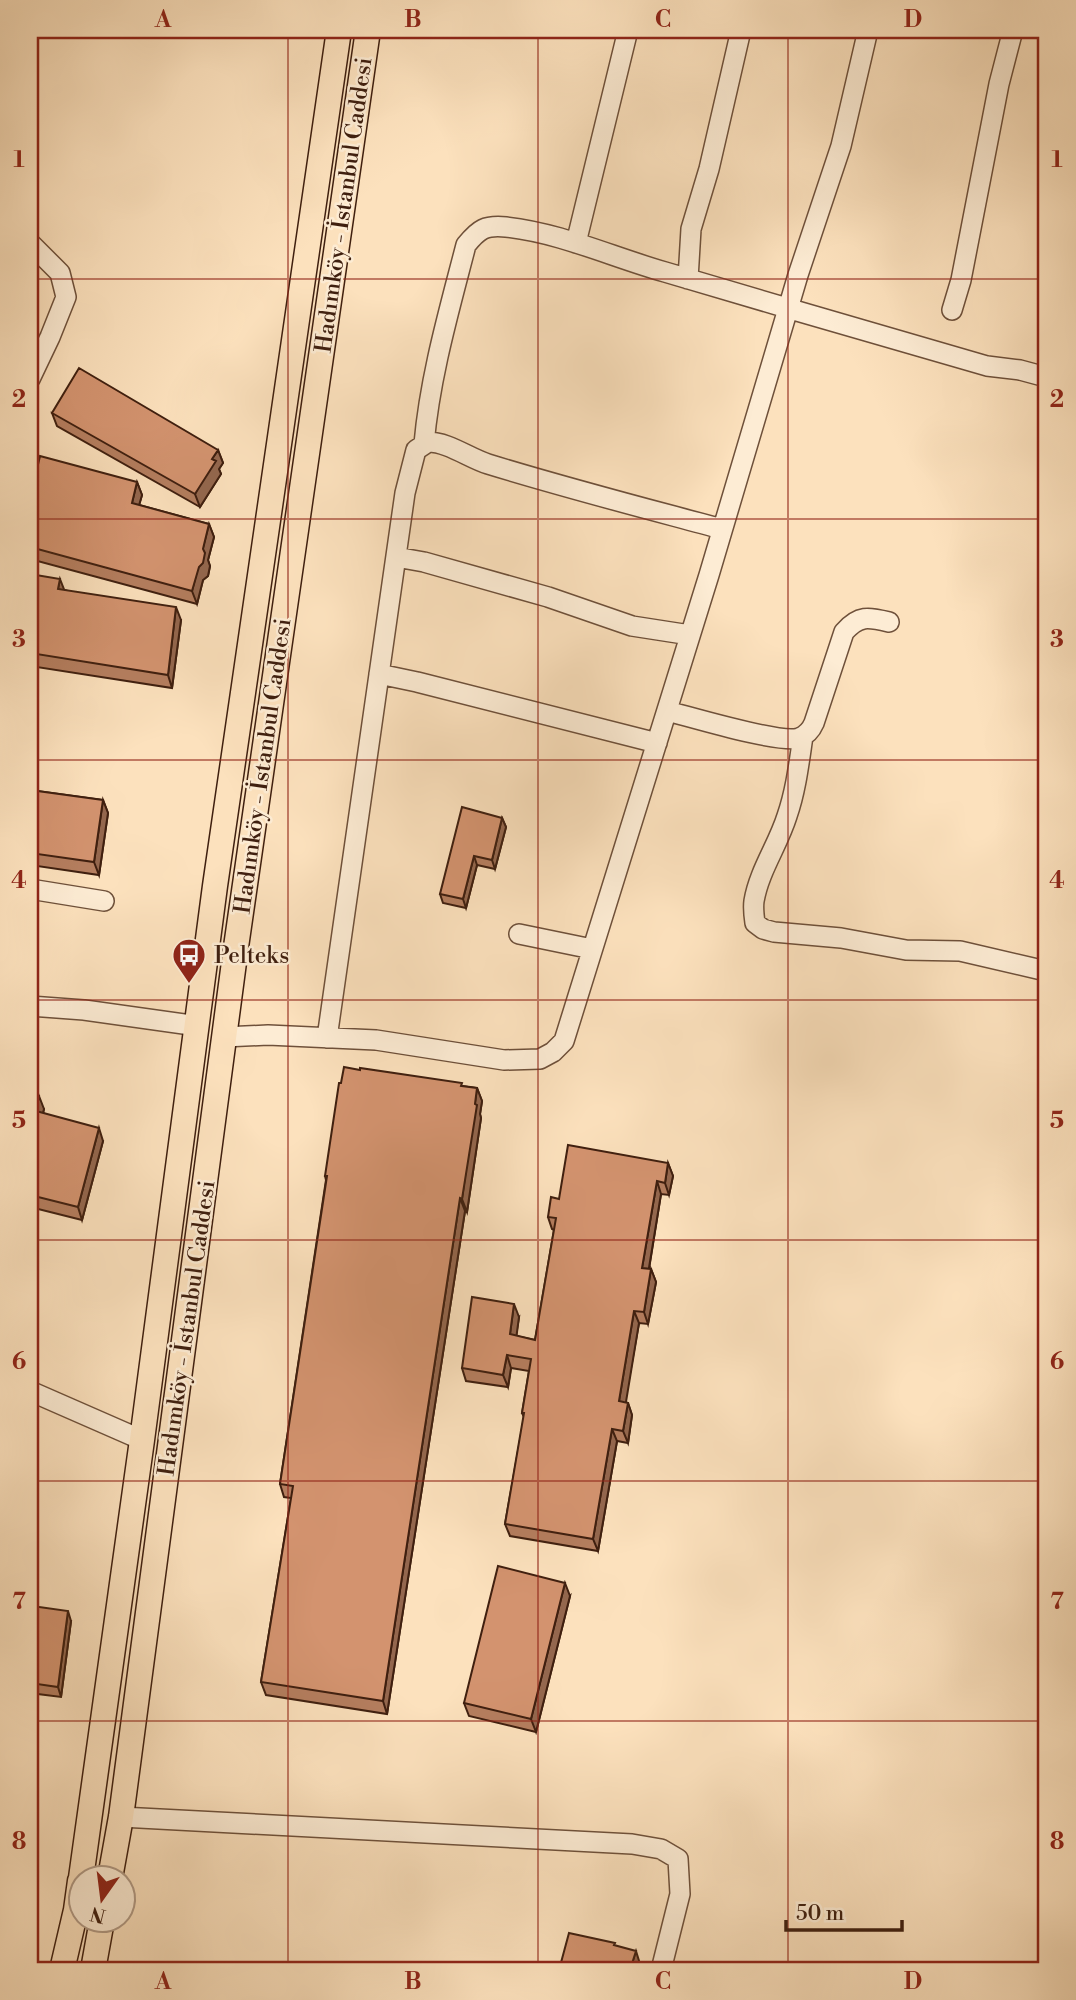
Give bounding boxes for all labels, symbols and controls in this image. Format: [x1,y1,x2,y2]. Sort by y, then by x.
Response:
text: A [154,6,172,34]
text: B [404,6,422,34]
text: C [655,6,671,34]
text: D [904,6,922,34]
street label: Hadımköy - İstanbul Caddesi [307,55,379,355]
text: 1 [13,146,25,174]
text: 1 [1051,146,1063,174]
text: 2 [12,386,26,414]
text: 2 [1050,386,1064,414]
street label: Hadımköy - İstanbul Caddesi [226,616,298,916]
text: 3 [12,626,26,654]
text: 3 [1050,626,1064,654]
text: 4 [11,867,27,895]
text: 4 [1049,867,1065,895]
bus stop icon: Pelteks [170,936,208,985]
place label: Pelteks [214,942,289,970]
text: 5 [12,1107,26,1135]
text: 5 [1050,1107,1064,1135]
street label: Hadımköy - İstanbul Caddesi [150,1178,222,1478]
text: 6 [12,1348,26,1376]
text: 6 [1050,1348,1064,1376]
text: 7 [12,1588,26,1616]
text: 7 [1050,1588,1064,1616]
text: 8 [12,1828,26,1856]
text: 8 [1050,1828,1064,1856]
north arrow [66,1864,136,1934]
scale bar [786,1888,901,1932]
text: N [88,1901,108,1928]
text: 50 m [796,1901,844,1927]
text: A [154,1968,172,1996]
text: B [404,1968,422,1996]
text: C [655,1968,671,1996]
text: D [904,1968,922,1996]

